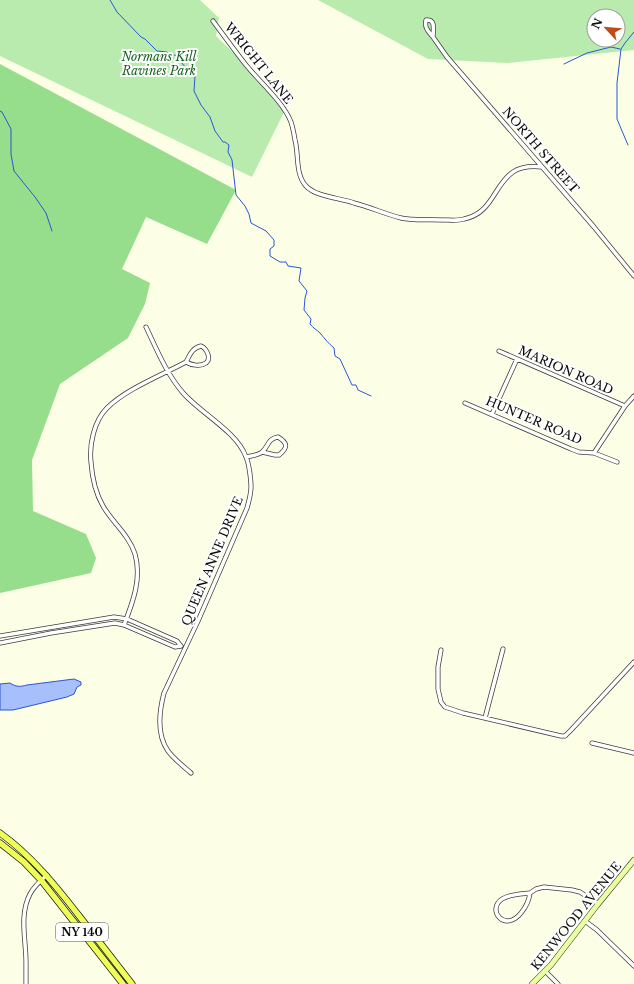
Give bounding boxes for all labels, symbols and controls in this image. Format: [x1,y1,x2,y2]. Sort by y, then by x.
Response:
north arrow [586,8,626,48]
text: N [588,15,606,31]
street label: WRIGHT LANE [221,19,297,107]
park label: Normans Kill Ravines Park [120,49,197,78]
street label: NORTH STREET [500,104,583,196]
street label: MARION ROAD [516,342,616,398]
street label: HUNTER ROAD [484,393,584,447]
street label: QUEEN ANNE DRIVE [178,494,246,628]
street label: KENWOOD AVENUE [528,859,625,973]
road number: NY 140 [56,923,108,941]

